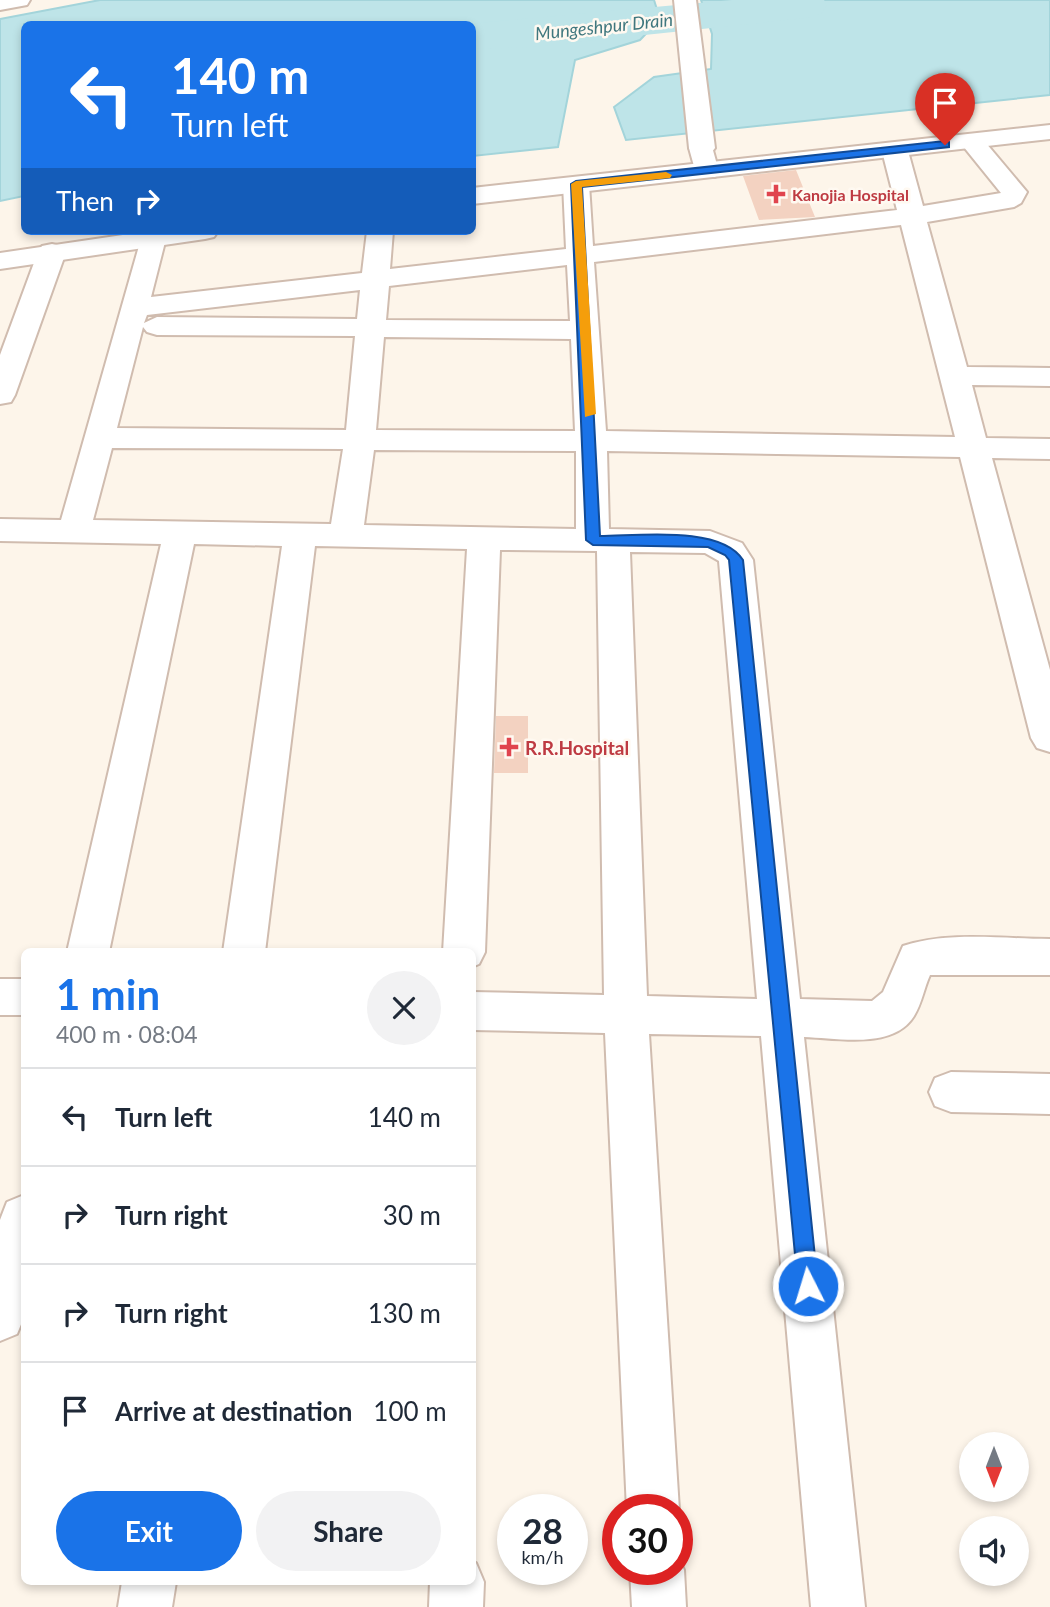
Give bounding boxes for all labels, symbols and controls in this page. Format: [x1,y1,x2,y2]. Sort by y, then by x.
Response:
water label: Mungeshpur Drain [534,8,674,44]
text: 140 m [171,46,309,104]
icon: left [56,49,147,140]
pin [915,73,975,145]
icon: arrive [926,84,964,122]
text: Turn left [171,105,288,144]
icon: right [128,182,166,220]
marker: Kanojia Hospital [766,184,786,204]
text: Then [56,185,114,217]
place label: Kanojia Hospital [792,185,909,204]
place label: R.R.Hospital [525,736,629,759]
marker: R.R.Hospital [499,737,519,757]
text: 1 min [56,969,160,1019]
button: close [367,971,441,1045]
text: 400 m · 08:04 [56,1020,198,1048]
icon: left [56,1098,94,1136]
text: Turn left [115,1101,212,1133]
text: 140 m [368,1101,441,1133]
icon: right [56,1196,94,1234]
text: Turn right [115,1199,228,1231]
text: 30 m [383,1199,441,1231]
position arrow [771,1249,845,1323]
icon: right [56,1294,94,1332]
text: Turn right [115,1297,228,1329]
text: 130 m [368,1297,441,1329]
icon: arrive [56,1392,94,1430]
text: Arrive at destination [115,1395,352,1427]
text: 100 m [373,1395,447,1427]
north arrow [959,1432,1029,1502]
map controls [959,1432,1029,1586]
button: Exit [56,1491,242,1571]
button: Share [256,1491,441,1571]
speed limit sign: 30 [602,1494,693,1585]
text: 28 [522,1509,563,1551]
button: sound [959,1516,1029,1586]
text: km/h [521,1546,564,1568]

